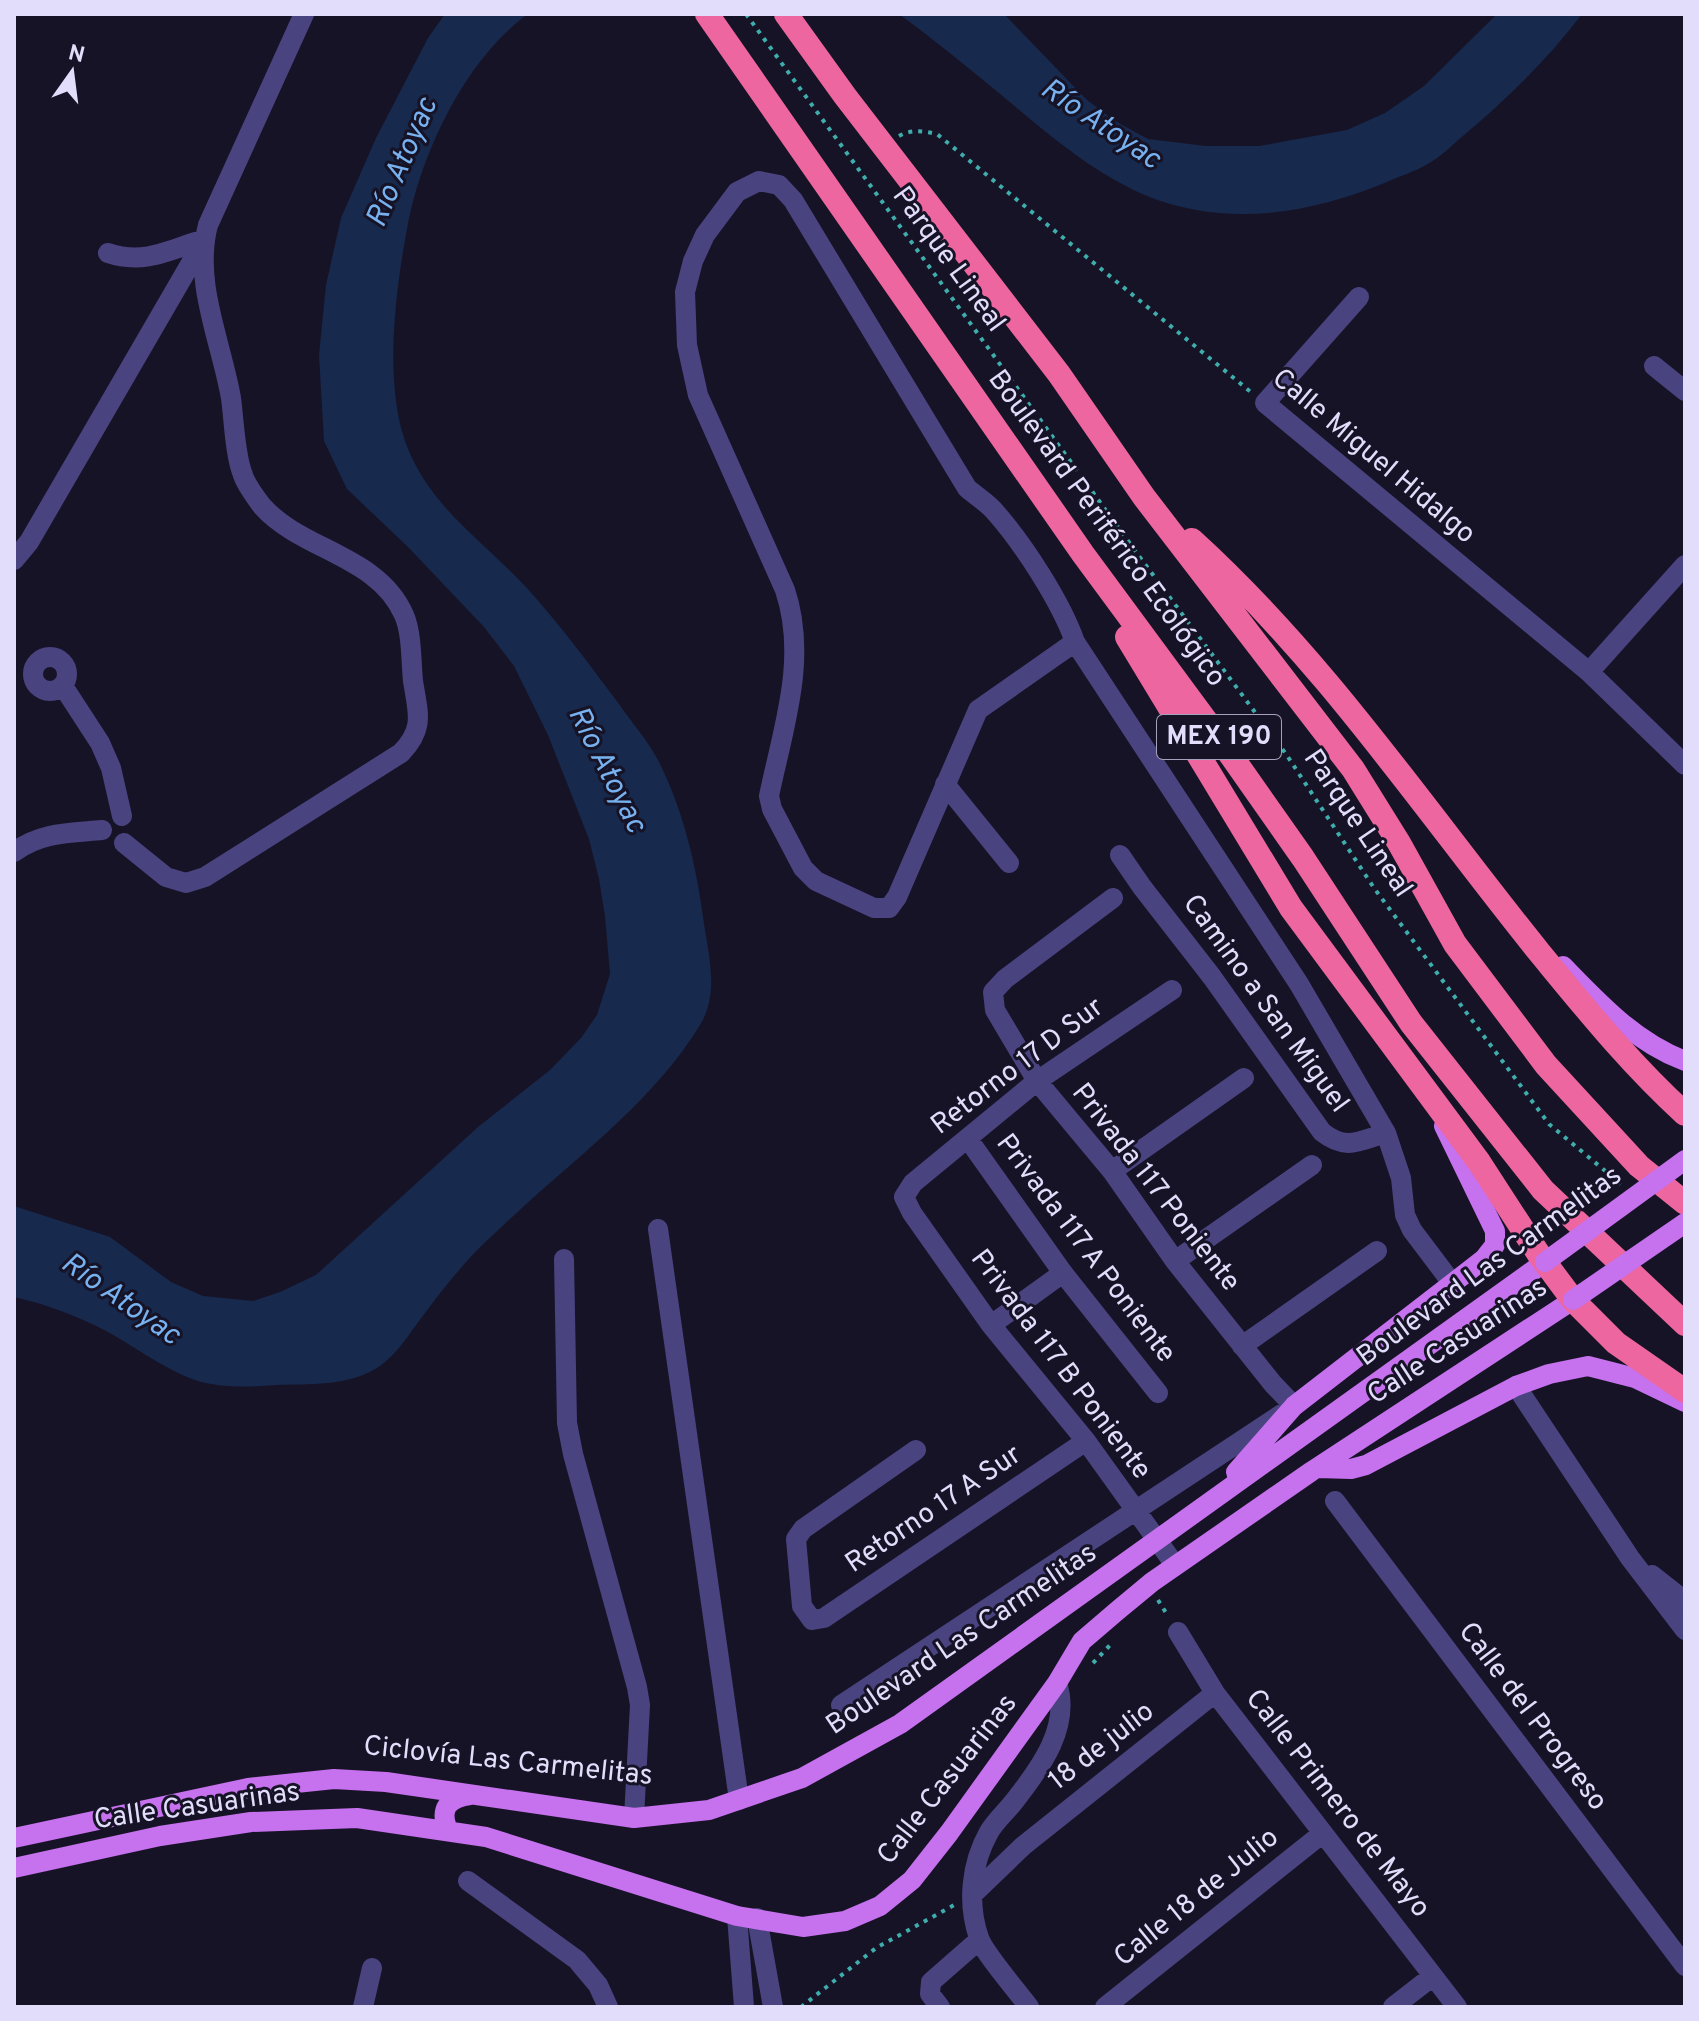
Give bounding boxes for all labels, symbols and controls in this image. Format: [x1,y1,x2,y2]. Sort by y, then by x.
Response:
north arrow [32,32,112,112]
text: N [65,40,87,70]
water label: Río Atoyac [1033,71,1168,179]
water label: Río Atoyac [359,92,447,233]
street label: Parque Lineal [883,180,1013,340]
street label: Calle Miguel Hidalgo [1264,361,1482,553]
street label: Boulevard Periférico Ecológico [979,363,1233,695]
water label: Río Atoyac [558,700,654,840]
road number: MEX 190 [1157,715,1281,759]
street label: Parque Lineal [1294,743,1420,905]
street label: Camino a San Miguel [1174,888,1356,1120]
street label: Retorno 17 D Sur [924,990,1112,1144]
street label: Privada 117 Poniente [1062,1077,1248,1299]
street label: Privada 117 A Poniente [987,1127,1183,1371]
street label: Boulevard Las Carmelitas [1350,1159,1630,1375]
street label: Privada 117 B Poniente [962,1243,1158,1487]
water label: Río Atoyac [53,1245,187,1355]
street label: Calle Casuarinas [1361,1270,1555,1414]
street label: Retorno 17 A Sur [839,1438,1029,1582]
street label: Boulevard Las Carmelitas [820,1536,1104,1744]
street label: Calle del Progreso [1449,1615,1615,1819]
street label: Calle Primero de Mayo [1236,1682,1438,1926]
street label: Calle Casuarinas [870,1687,1026,1873]
street label: 18 de julio [1042,1695,1162,1799]
street label: Ciclovía Las Carmelitas [362,1729,654,1795]
street label: Calle Casuarinas [92,1775,302,1839]
street label: Calle 18 de Julio [1107,1821,1287,1975]

